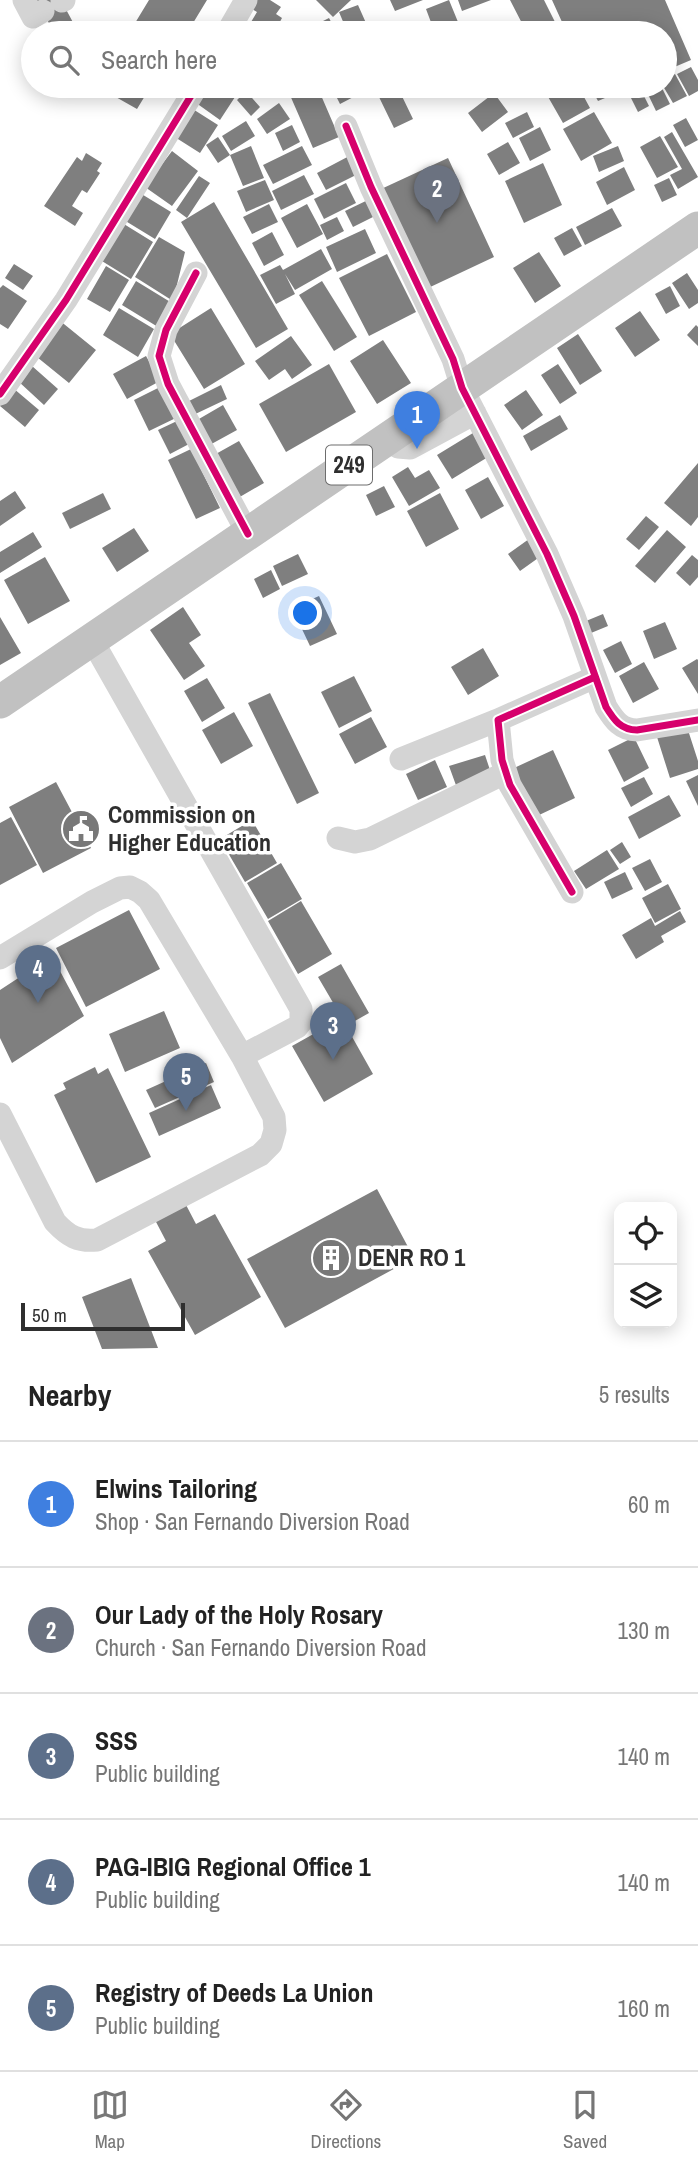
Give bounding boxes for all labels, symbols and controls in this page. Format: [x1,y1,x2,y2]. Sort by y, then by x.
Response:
search box [21,21,677,98]
icon: search [45,41,83,79]
text: Search here [101,42,217,77]
pin: 2 [414,165,460,223]
pin: 1 [394,391,440,449]
road number: 249 [326,446,372,485]
your location [288,596,322,630]
place label: Commission on Higher Education [108,798,271,858]
public building icon: Commission on Higher Education [60,808,102,850]
pin: 4 [15,945,61,1003]
pin: 3 [310,1002,356,1060]
pin: 5 [163,1053,209,1111]
map controls [614,1202,677,1328]
button: locate [614,1202,677,1265]
building icon: DENR RO 1 [310,1237,352,1279]
place label: DENR RO 1 [358,1241,465,1273]
button: layers [614,1265,677,1328]
scale bar [21,1300,186,1332]
text: 50 m [32,1302,67,1328]
text: Nearby [28,1375,111,1415]
text: 5 results [599,1379,670,1410]
text: Elwins Tailoring [95,1471,257,1506]
text: 1 [46,1489,56,1520]
text: 60 m [628,1489,670,1520]
text: Shop · San Fernando Diversion Road [95,1506,410,1537]
text: Our Lady of the Holy Rosary [95,1597,383,1632]
text: 2 [46,1615,56,1646]
text: 130 m [618,1615,670,1646]
text: Church · San Fernando Diversion Road [95,1632,426,1663]
text: SSS [95,1723,138,1758]
text: 3 [46,1741,56,1772]
text: 140 m [618,1741,670,1772]
text: Public building [95,1758,220,1789]
text: PAG-IBIG Regional Office 1 [95,1849,371,1884]
text: 4 [46,1867,56,1898]
text: 140 m [618,1867,670,1898]
text: Public building [95,1884,220,1915]
text: Registry of Deeds La Union [95,1975,373,2010]
text: 5 [46,1993,56,2024]
text: 160 m [618,1993,670,2024]
text: Public building [95,2010,220,2041]
tab: Map [91,2086,129,2154]
tab: Directions [310,2086,381,2154]
tab: Saved [563,2086,607,2154]

